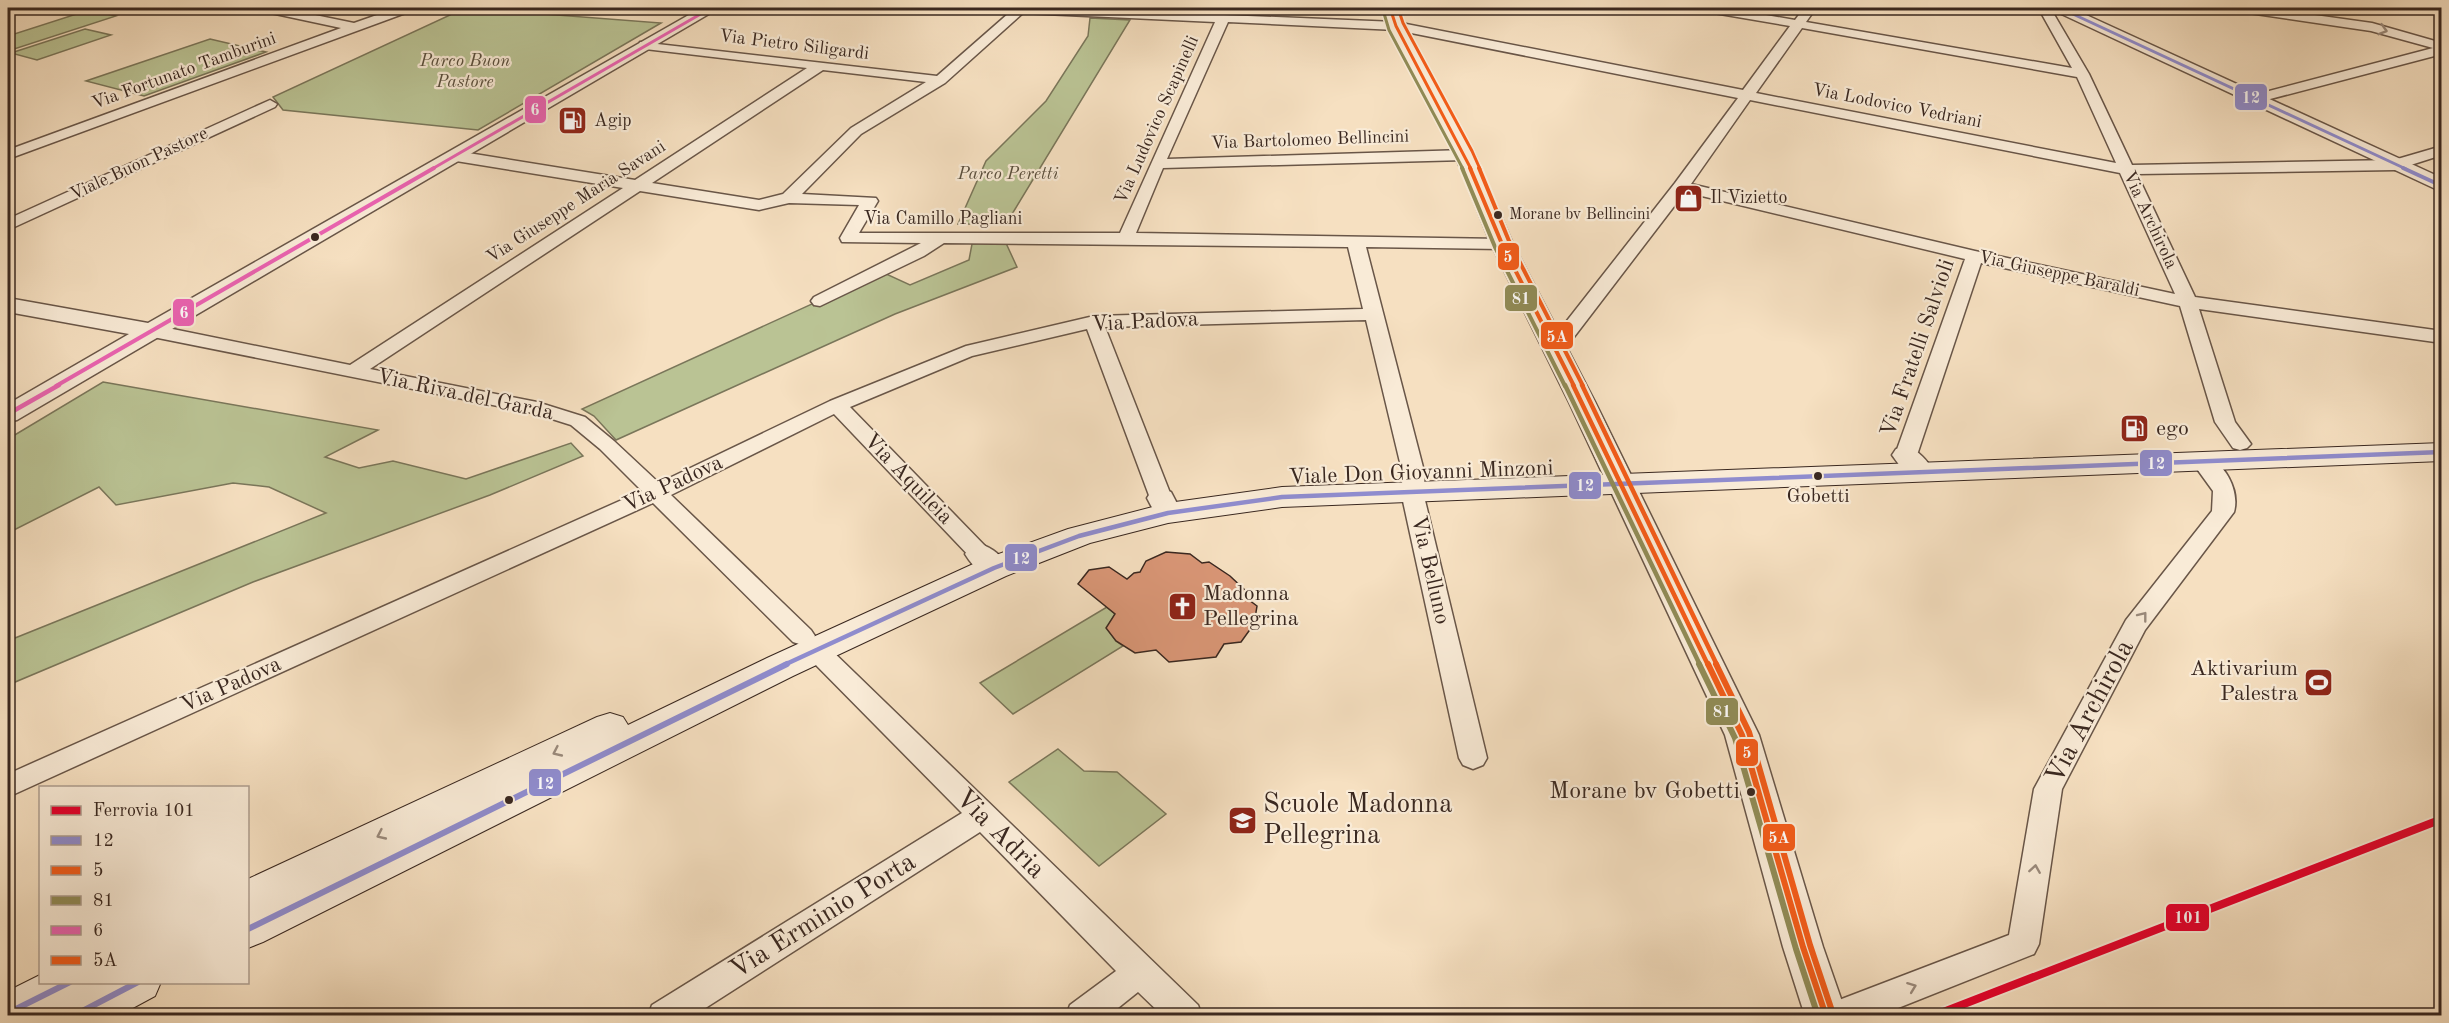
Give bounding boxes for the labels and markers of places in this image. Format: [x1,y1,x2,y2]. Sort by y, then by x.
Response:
fuel station icon: Agip [557,105,589,137]
place label: Agip [594,112,632,130]
shop icon: Il Vizietto [1673,182,1705,214]
place label: Il Vizietto [1710,189,1788,207]
place label: Morane bv Bellincini [1509,207,1650,223]
marker: Morane bv Bellincini [1492,209,1504,221]
unlabelled marker [309,231,321,243]
fuel station icon: ego [2119,413,2151,445]
place label: ego [2156,418,2189,440]
marker: Gobetti [1812,470,1824,482]
place label: Gobetti [1786,487,1850,507]
place label: Madonna Pellegrina [1203,583,1299,630]
church icon: Madonna Pellegrina [1166,591,1198,623]
place label: Aktivarium Palestra [2190,658,2298,705]
sports icon: Aktivarium Palestra [2303,666,2335,698]
place label: Morane bv Gobetti [1549,780,1740,804]
marker: Morane bv Gobetti [1745,786,1757,798]
place label: Scuole Madonna Pellegrina [1263,791,1453,849]
unlabelled marker [503,794,515,806]
school or university icon: Scuole Madonna Pellegrina [1226,804,1258,836]

